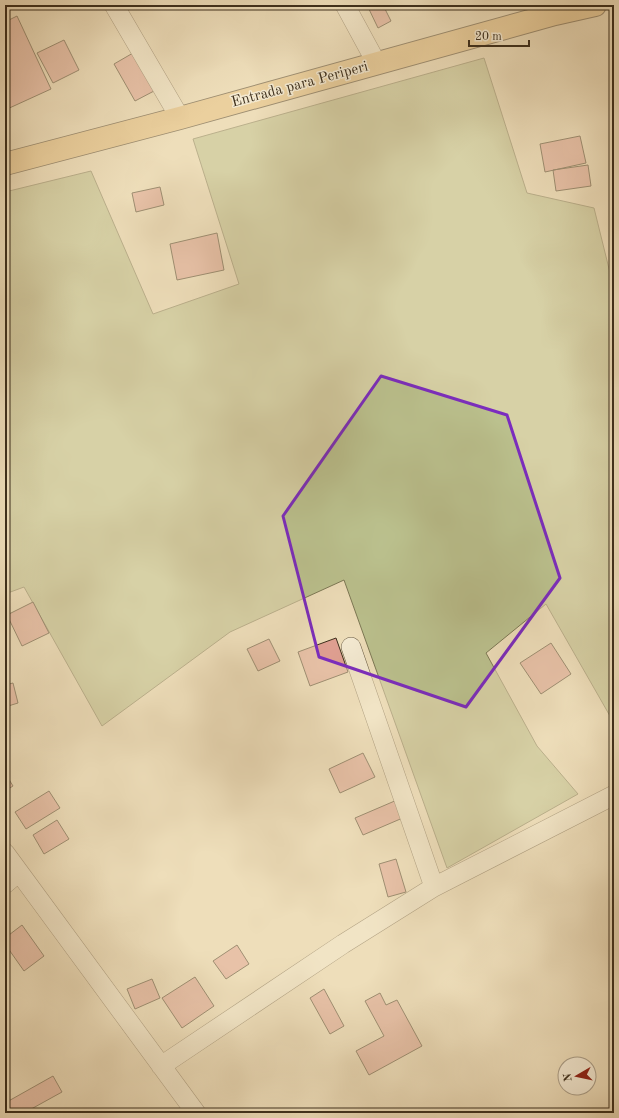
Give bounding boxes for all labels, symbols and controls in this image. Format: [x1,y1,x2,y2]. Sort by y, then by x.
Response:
scale bar [469,22,529,48]
text: 20 m [475,31,502,43]
street label: Entrada para Periperi [230,60,370,110]
north arrow [557,1056,597,1096]
text: N [562,1072,575,1082]

